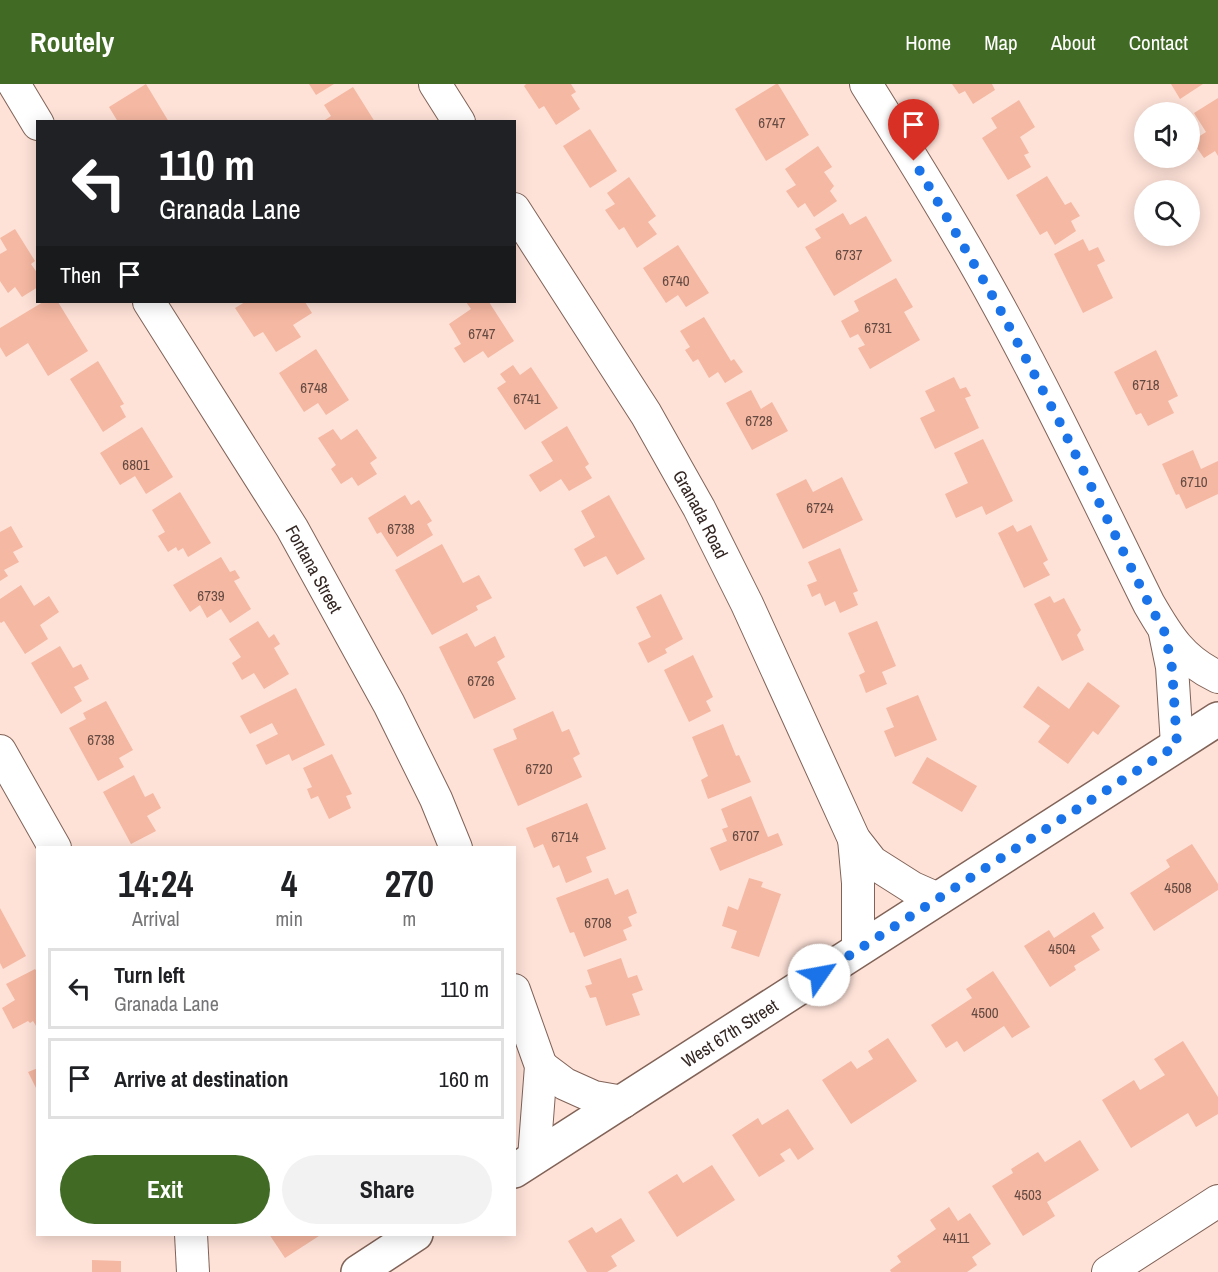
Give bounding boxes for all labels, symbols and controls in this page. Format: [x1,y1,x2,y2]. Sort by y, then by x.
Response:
text: Routely [30,23,114,61]
text: Home [905,28,951,57]
text: Map [984,28,1018,57]
text: About [1051,28,1096,57]
text: Contact [1129,28,1188,57]
pin [888,99,939,161]
map controls [1134,102,1200,246]
button: sound [1134,102,1200,168]
icon: arrive [897,108,930,141]
house number: 6747 [758,112,786,133]
text: 110 m [159,137,255,193]
icon: left [60,144,138,222]
button: search [1134,180,1200,246]
text: Granada Lane [159,191,301,227]
house number: 6737 [835,244,863,265]
icon: arrive [113,258,146,291]
text: Then [60,260,101,290]
house number: 6740 [662,270,690,291]
house number: 6731 [864,317,892,338]
house number: 6747 [468,323,496,344]
house number: 6718 [1132,374,1160,395]
house number: 6748 [300,377,328,398]
house number: 6741 [513,388,541,409]
house number: 6728 [745,410,773,431]
house number: 6801 [122,454,150,475]
street label: Granada Road [667,465,735,563]
house number: 6710 [1180,471,1208,492]
house number: 6724 [806,497,834,518]
house number: 6738 [387,518,415,539]
street label: Fontana Street [280,520,349,617]
house number: 6739 [197,585,225,606]
house number: 6726 [467,670,495,691]
house number: 6738 [87,729,115,750]
house number: 6720 [525,758,553,779]
house number: 6707 [732,825,760,846]
house number: 6714 [551,826,579,847]
text: 14:24 [118,860,193,908]
text: 4 [281,860,297,908]
text: 270 [385,860,434,908]
house number: 4508 [1164,877,1192,898]
text: Arrival [132,905,179,932]
text: min [275,905,303,932]
text: m [403,905,416,932]
house number: 6708 [584,912,612,933]
house number: 4504 [1048,938,1076,959]
position arrow [787,943,851,1007]
text: Turn left [114,960,185,990]
icon: left [63,972,96,1005]
text: 110 m [440,974,489,1004]
text: Granada Lane [114,990,219,1017]
street label: West 67th Street [676,993,782,1073]
house number: 4500 [971,1002,999,1023]
icon: arrive [63,1062,96,1095]
text: Arrive at destination [114,1064,288,1094]
text: 160 m [439,1064,489,1094]
button: Exit [60,1155,270,1224]
button: Share [282,1155,492,1224]
house number: 4503 [1014,1184,1042,1205]
house number: 4411 [943,1227,969,1248]

